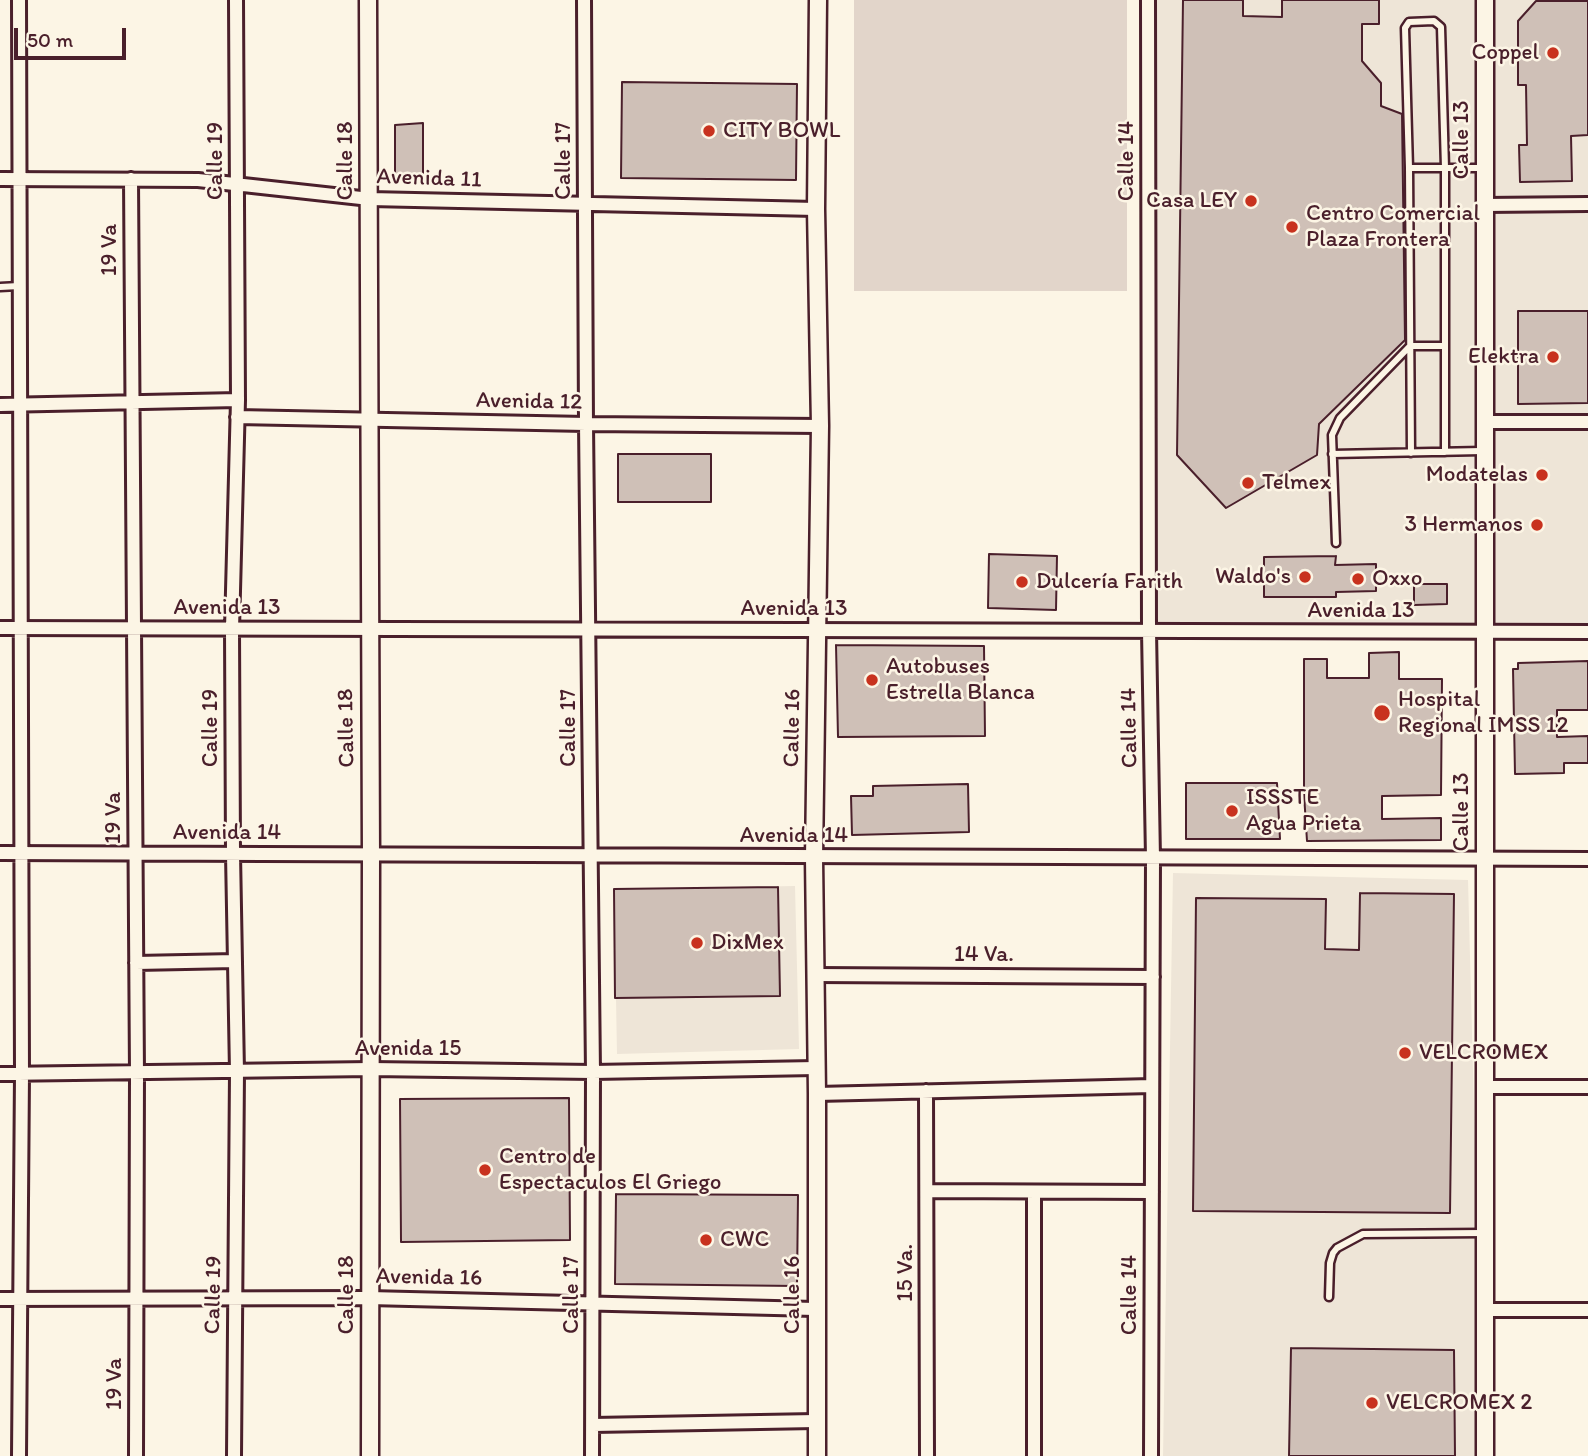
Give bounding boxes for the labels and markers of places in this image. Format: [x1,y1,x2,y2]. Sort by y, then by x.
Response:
place label: Coppel [1471,39,1539,67]
marker: Coppel [1545,45,1561,61]
place label: CITY BOWL [723,117,840,145]
marker: CITY BOWL [701,123,717,139]
place label: Casa LEY [1146,187,1237,215]
marker: Casa LEY [1243,193,1259,209]
place label: Centro Comercial Plaza Frontera [1306,200,1480,254]
marker: Centro Comercial Plaza Frontera [1284,219,1300,235]
place label: Elektra [1468,343,1539,371]
marker: Elektra [1545,349,1561,365]
place label: Modatelas [1426,461,1528,489]
marker: Modatelas [1534,467,1550,483]
place label: Telmex [1262,469,1331,497]
marker: Telmex [1240,475,1256,491]
place label: 3 Hermanos [1404,511,1523,539]
marker: 3 Hermanos [1529,517,1545,533]
place label: Waldo's [1215,563,1291,591]
place label: Oxxo [1372,565,1422,593]
place label: Dulcería Farith [1036,568,1183,596]
marker: Waldo's [1297,569,1313,585]
marker: Oxxo [1350,571,1366,587]
marker: Dulcería Farith [1014,574,1030,590]
place label: Autobuses Estrella Blanca [886,653,1035,707]
marker: Autobuses Estrella Blanca [864,672,880,688]
place label: Hospital Regional IMSS 12 [1398,686,1568,740]
marker: Hospital Regional IMSS 12 [1372,703,1392,723]
place label: ISSSTE Agua Prieta [1246,784,1361,838]
marker: ISSSTE Agua Prieta [1224,803,1240,819]
place label: DixMex [711,929,784,957]
marker: DixMex [689,935,705,951]
place label: VELCROMEX [1419,1039,1548,1067]
marker: VELCROMEX [1397,1045,1413,1061]
place label: Centro de Espectaculos El Griego [499,1143,722,1197]
marker: Centro de Espectaculos El Griego [477,1162,493,1178]
place label: CWC [720,1226,769,1254]
marker: CWC [698,1232,714,1248]
place label: VELCROMEX 2 [1386,1389,1532,1417]
marker: VELCROMEX 2 [1364,1395,1380,1411]

